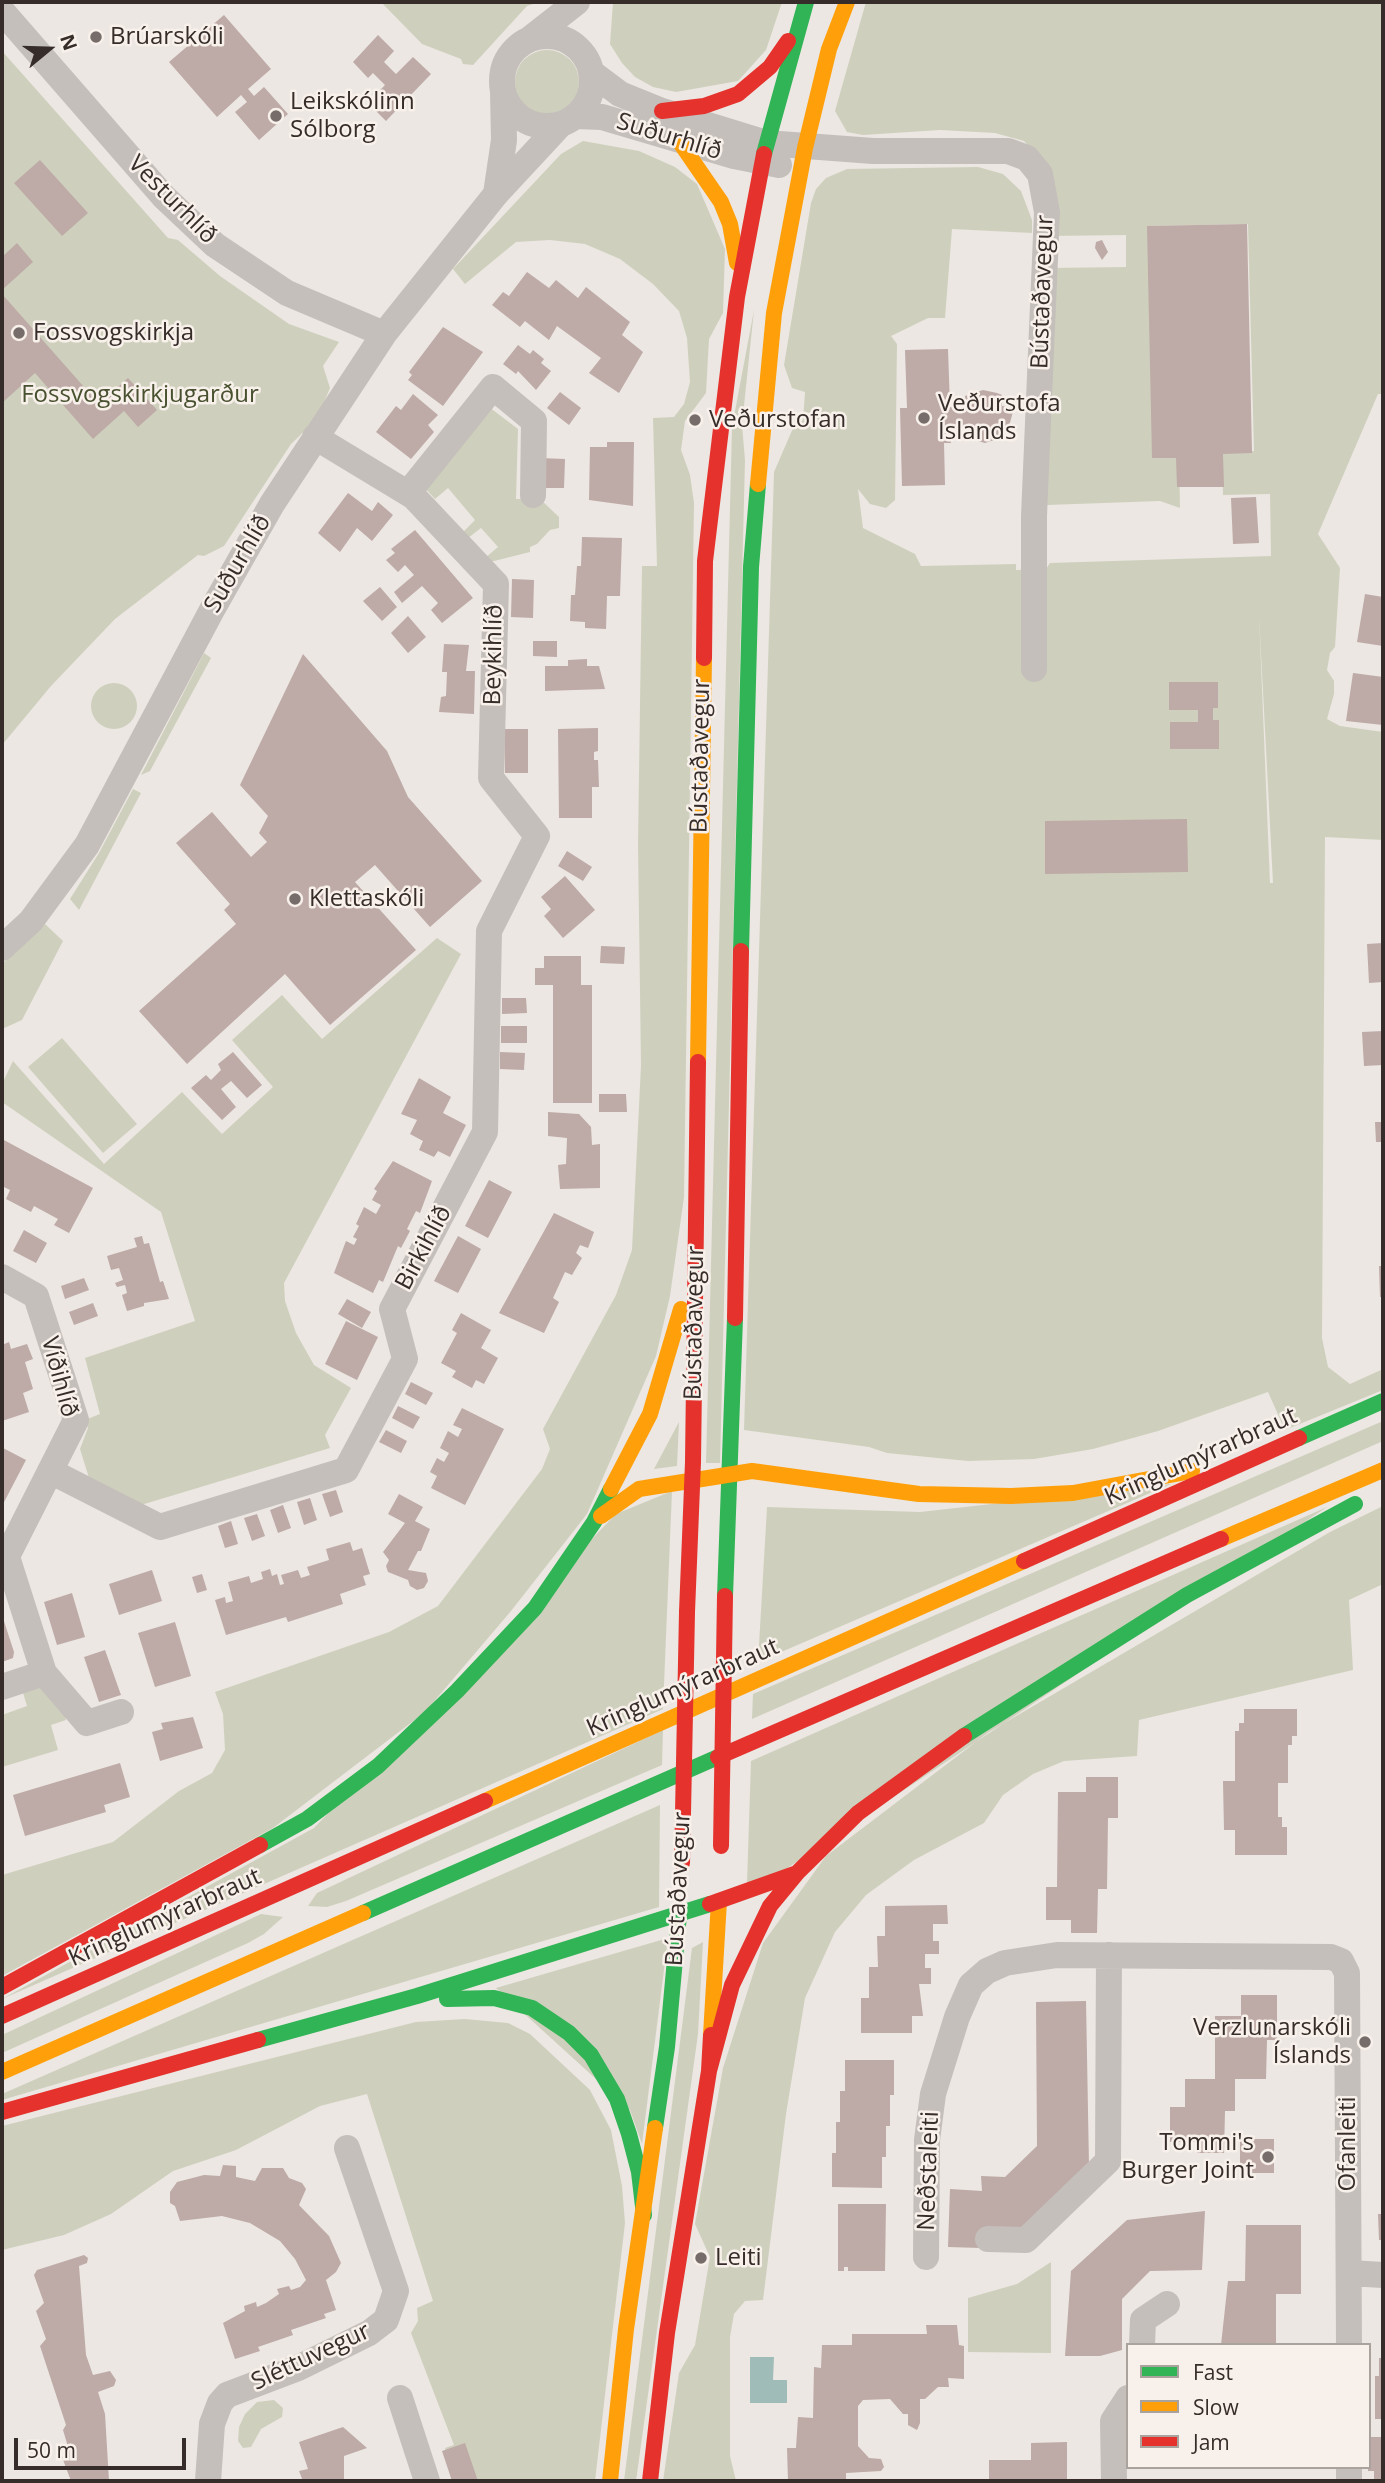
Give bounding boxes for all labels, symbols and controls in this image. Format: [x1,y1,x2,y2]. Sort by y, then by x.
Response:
north arrow [14,14,84,84]
place label: Brúarskóli [110,23,224,51]
marker: Brúarskóli [88,29,104,45]
text: N [54,31,84,54]
place label: Leikskólinn Sólborg [290,88,415,144]
street label: Suðurhlíð [613,107,725,167]
marker: Leikskólinn Sólborg [268,108,284,124]
street label: Vesturhlíð [122,150,222,250]
street label: Bústaðavegur [1026,214,1060,370]
place label: Fossvogskirkja [33,319,194,347]
marker: Fossvogskirkja [11,325,27,341]
park label: Fossvogskirkjugarður [21,381,259,409]
place label: Veðurstofa Íslands [938,390,1061,446]
place label: Veðurstofan [709,406,846,434]
marker: Veðurstofa Íslands [916,410,932,426]
marker: Veðurstofan [687,412,703,428]
street label: Suðurhlíð [199,510,277,618]
street label: Beykihlíð [479,604,509,706]
street label: Bústaðavegur [685,679,717,833]
place label: Klettaskóli [309,885,424,913]
marker: Klettaskóli [287,891,303,907]
street label: Birkihlíð [390,1201,458,1295]
street label: Bústaðavegur [679,1246,711,1400]
street label: Víðihlíð [34,1334,84,1420]
street label: Kringlumýrarbraut [1100,1402,1302,1512]
street label: Kringlumýrarbraut [582,1633,784,1743]
street label: Bústaðavegur [661,1811,697,1967]
street label: Kringlumýrarbraut [64,1863,266,1973]
place label: Verzlunarskóli Íslands [1193,2014,1351,2070]
marker: Verzlunarskóli Íslands [1357,2034,1373,2050]
street label: Ofanleiti [1334,2096,1362,2192]
street label: Neðstaleiti [913,2111,945,2231]
place label: Tommi's Burger Joint [1121,2129,1254,2185]
marker: Tommi's Burger Joint [1260,2149,1276,2165]
place label: Leiti [715,2244,762,2272]
marker: Leiti [693,2250,709,2266]
street label: Sléttuvegur [247,2317,375,2397]
legend [1126,2343,1371,2469]
text: Fast [1193,2358,1233,2386]
text: Slow [1193,2393,1239,2421]
scale bar [18,2424,189,2468]
text: Jam [1193,2428,1230,2456]
text: 50 m [27,2436,76,2464]

